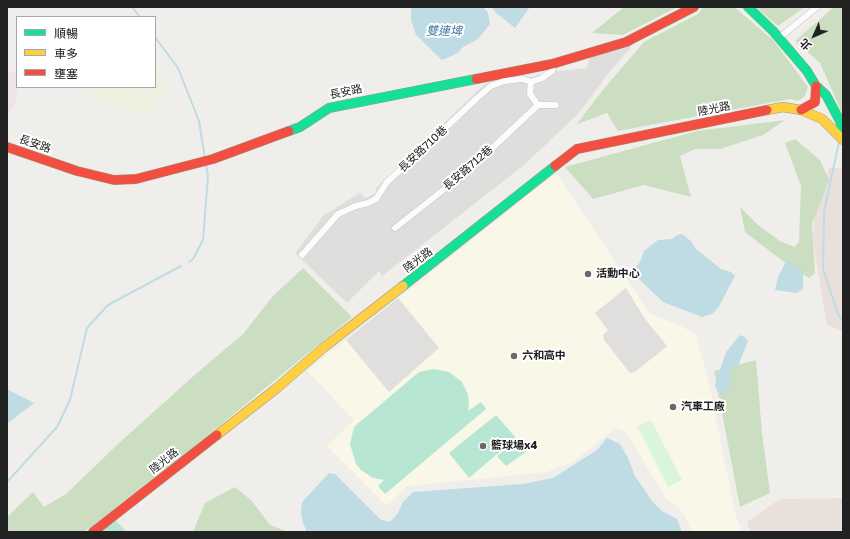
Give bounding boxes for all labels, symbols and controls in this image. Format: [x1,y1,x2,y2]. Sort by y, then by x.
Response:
legend [16,16,156,88]
north arrow [794,16,834,56]
water label: 雙連埤 [426,24,462,38]
text: 順暢 [54,26,78,41]
text: 北 [797,36,814,53]
text: 車多 [54,46,78,61]
text: 壅塞 [54,66,78,81]
street label: 長安路 [328,82,364,102]
street label: 陸光路 [697,99,731,119]
street label: 長安路710巷 [396,123,450,175]
street label: 長安路 [17,132,53,156]
street label: 長安路712巷 [440,143,496,193]
street label: 陸光路 [401,245,435,275]
place label: 活動中心 [596,267,640,281]
marker: 活動中心 [583,269,593,279]
place label: 六和高中 [522,349,566,363]
marker: 六和高中 [509,351,519,361]
place label: 汽車工廠 [681,400,725,414]
marker: 汽車工廠 [668,402,678,412]
place label: 籃球場x4 [491,439,537,453]
marker: 籃球場x4 [478,441,488,451]
street label: 陸光路 [147,446,181,476]

